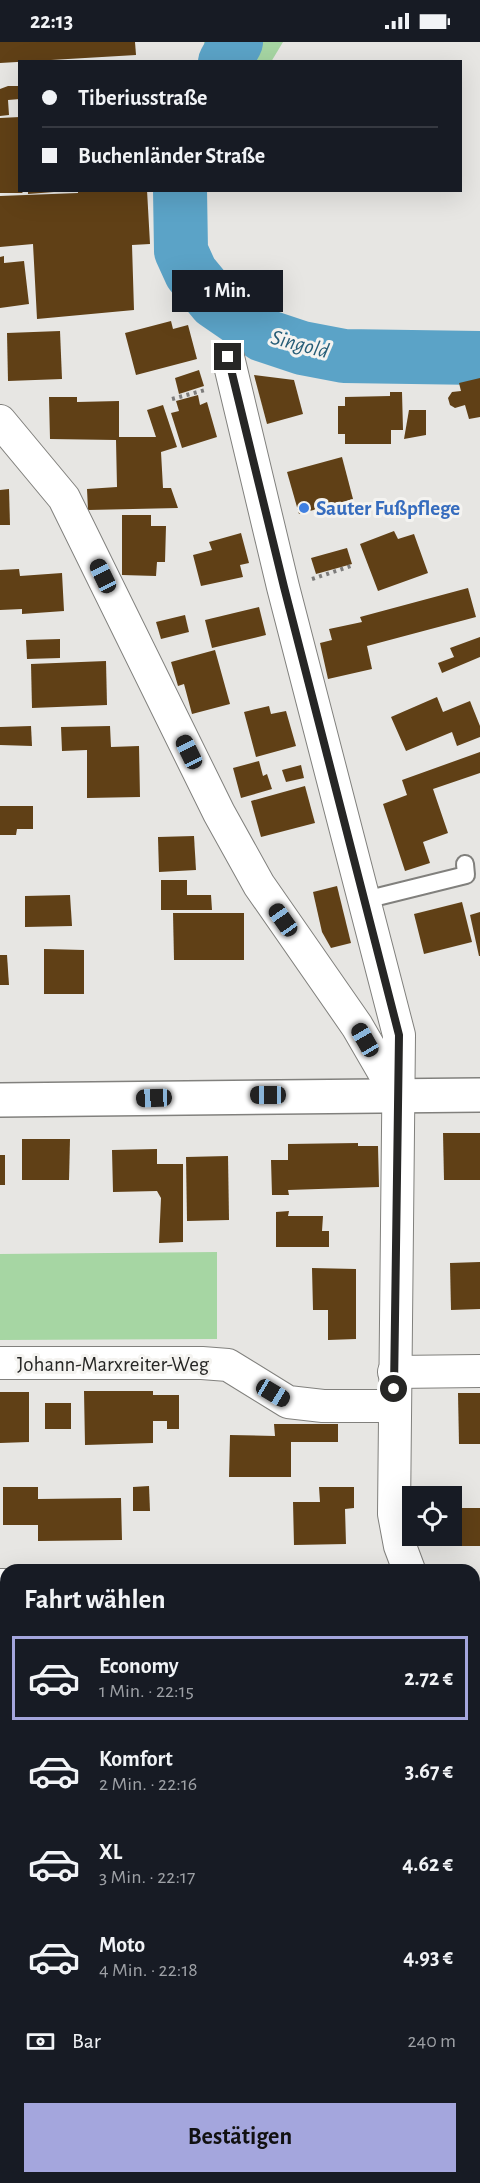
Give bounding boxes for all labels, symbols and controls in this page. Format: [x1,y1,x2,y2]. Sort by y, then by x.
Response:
text: 22:13 [30,10,73,32]
text: Tiberiusstraße [78,87,207,109]
text: Buchenländer Straße [78,145,265,167]
callout: 1 Min. [172,270,284,312]
text: 1 Min. [204,281,251,301]
water label: Singold [269,326,332,362]
route end [214,343,241,370]
place label: Sauter Fußpflege [316,498,460,519]
marker: Sauter Fußpflege [297,501,311,515]
car [87,556,119,596]
car [173,732,205,772]
car [265,900,301,940]
car [348,1020,382,1060]
car [250,1086,286,1104]
car [136,1088,172,1108]
street label: Johann-Marxreiter-Weg [17,1354,210,1375]
route start [380,1375,407,1402]
car [253,1376,293,1410]
map controls [402,1486,462,1546]
button: locate [402,1486,462,1546]
text: Fahrt wählen [24,1586,166,1613]
icon: car [27,1651,81,1705]
text: Economy [99,1655,179,1677]
text: 2.72 € [404,1667,453,1689]
text: 1 Min. · 22:15 [99,1681,194,1701]
icon: car [27,1744,81,1798]
text: Komfort [99,1748,173,1770]
text: 3.67 € [405,1760,453,1782]
text: 2 Min. · 22:16 [99,1774,197,1794]
icon: car [27,1837,81,1891]
text: XL [99,1841,122,1863]
text: 4.62 € [402,1853,453,1875]
text: 3 Min. · 22:17 [99,1867,195,1887]
icon: car [27,1930,81,1984]
text: Moto [99,1934,145,1956]
text: 4.93 € [403,1946,453,1968]
text: 4 Min. · 22:18 [99,1960,198,1980]
icon: cash [24,2025,57,2058]
text: Bar [72,2030,101,2052]
text: 240 m [407,2031,456,2051]
button: Bestätigen [24,2103,456,2172]

